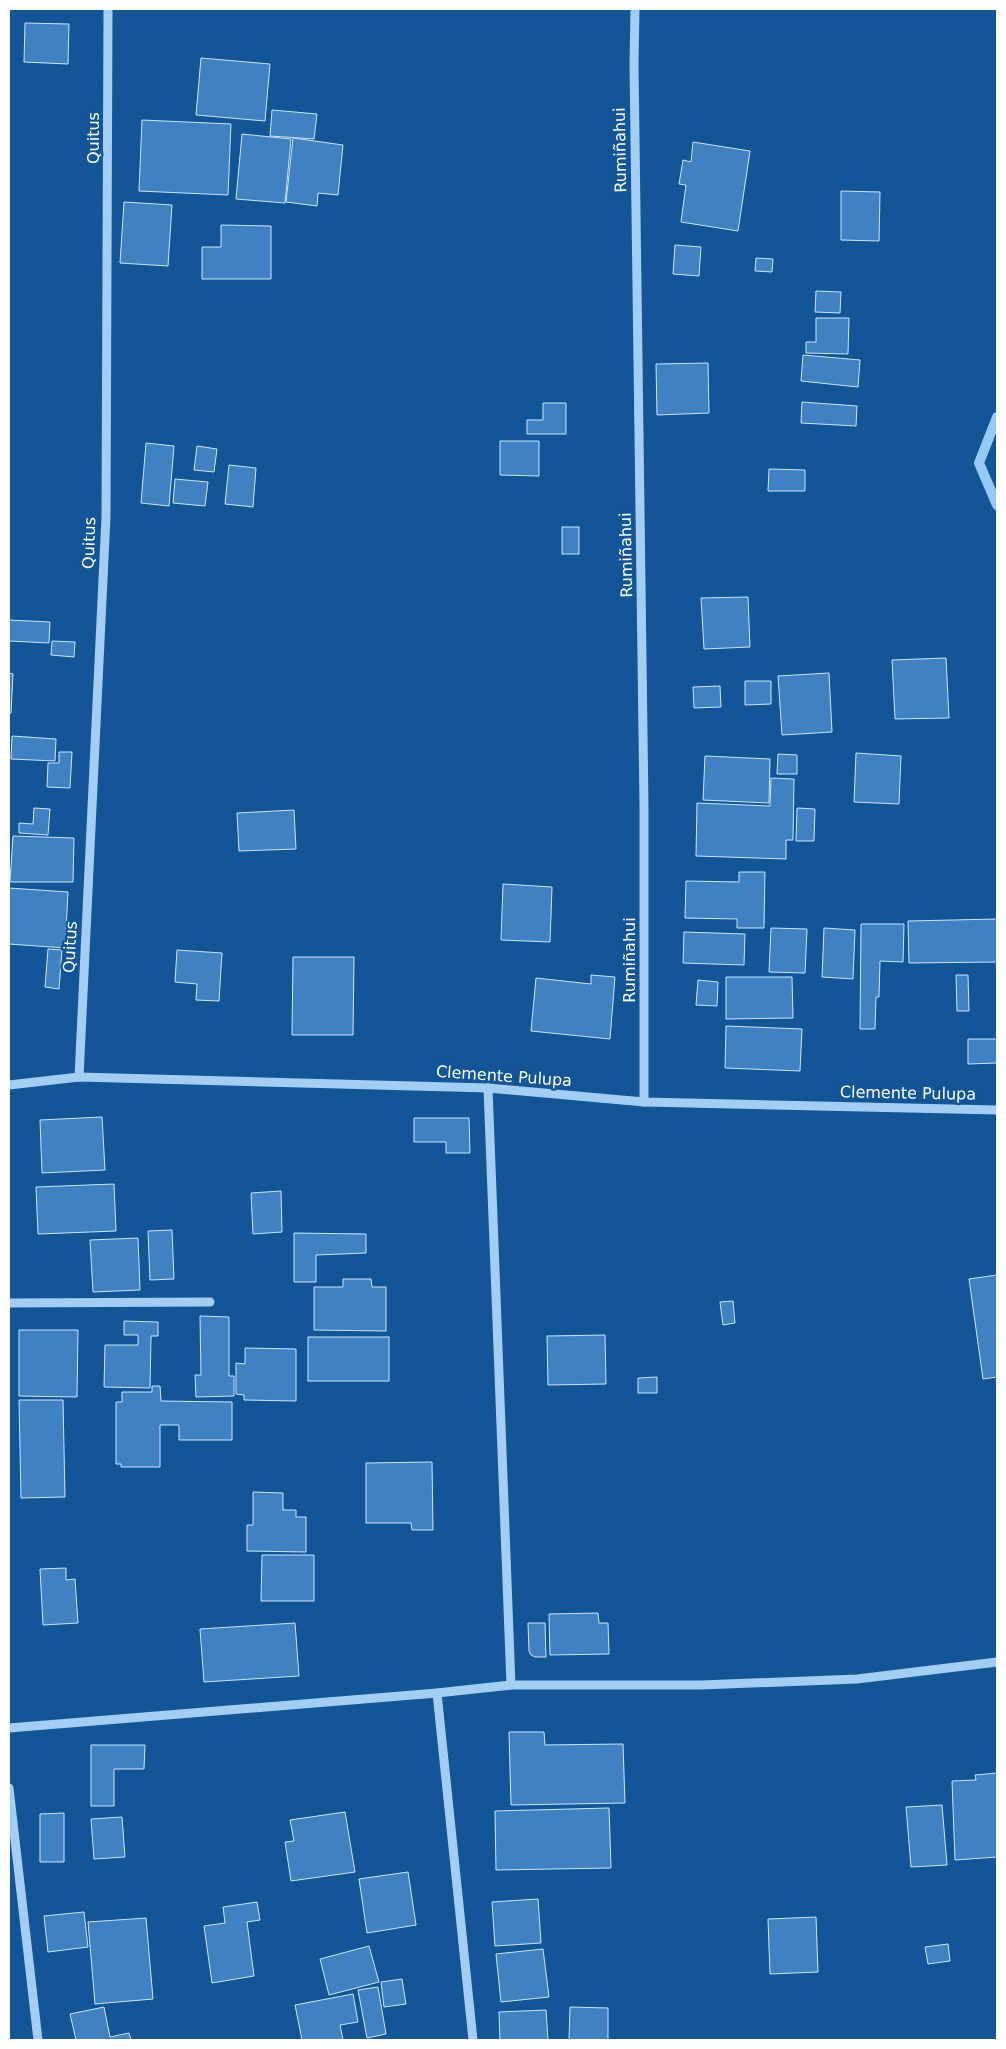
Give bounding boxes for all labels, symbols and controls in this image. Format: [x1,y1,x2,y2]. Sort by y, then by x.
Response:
street label: Rumiñahui [610,107,630,193]
street label: Quitus [84,112,103,164]
street label: Rumiñahui [616,512,636,598]
street label: Quitus [79,517,99,569]
street label: Rumiñahui [620,917,639,1003]
street label: Quitus [59,921,81,973]
street label: Clemente Pulupa [435,1062,573,1090]
street label: Clemente Pulupa [840,1082,976,1104]

